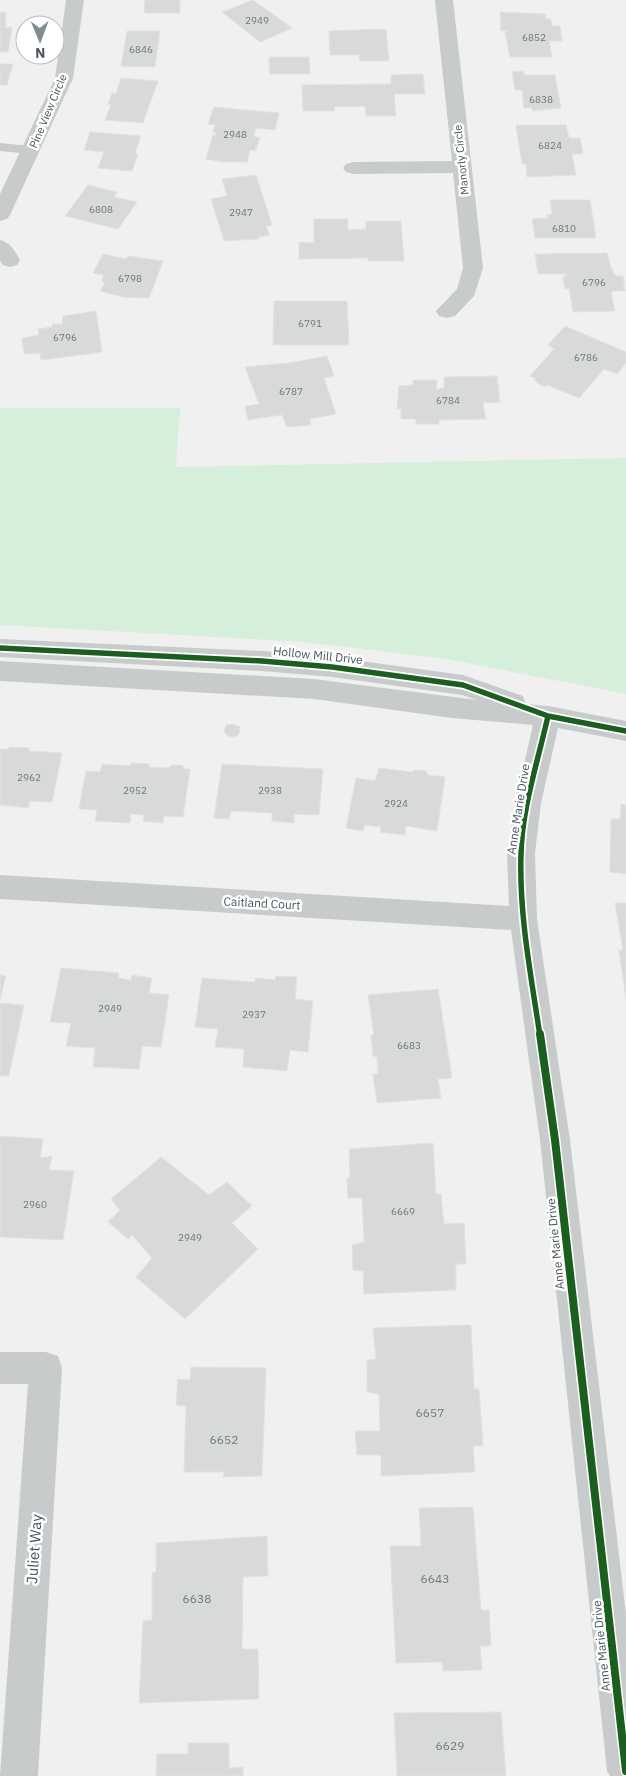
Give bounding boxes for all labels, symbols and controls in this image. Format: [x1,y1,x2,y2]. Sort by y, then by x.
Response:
house number: 2949 [245,14,269,27]
north arrow [15,15,65,65]
house number: 6852 [522,31,546,44]
house number: 6846 [129,43,153,56]
text: N [35,44,45,62]
street label: Pine View Circle [26,72,70,150]
house number: 6838 [529,93,553,106]
street label: Manorly Circle [450,124,472,196]
house number: 2948 [223,128,247,141]
house number: 6824 [538,139,562,152]
house number: 6808 [89,203,113,216]
house number: 2947 [229,206,253,219]
house number: 6810 [552,222,576,235]
house number: 6798 [118,272,142,285]
house number: 6796 [582,276,606,289]
house number: 6791 [298,317,322,330]
house number: 6796 [53,331,77,344]
house number: 6786 [574,351,598,364]
house number: 6787 [279,385,303,398]
house number: 6784 [436,394,460,407]
street label: Hollow Mill Drive [272,643,364,667]
street label: Anne Marie Drive [503,762,533,855]
house number: 2962 [17,771,41,784]
house number: 2952 [123,784,147,797]
house number: 2938 [258,784,282,797]
house number: 2924 [384,797,408,810]
street label: Caitland Court [223,893,301,913]
house number: 2949 [98,1002,122,1015]
house number: 2937 [242,1008,266,1021]
house number: 6683 [397,1039,421,1052]
street label: Anne Marie Drive [543,1197,567,1290]
house number: 2960 [23,1198,47,1211]
house number: 6669 [391,1205,415,1218]
house number: 2949 [178,1231,202,1244]
house number: 6657 [416,1405,444,1420]
house number: 6652 [210,1432,238,1447]
street label: Juliet Way [22,1513,46,1584]
house number: 6643 [421,1571,449,1586]
house number: 6638 [183,1591,211,1606]
street label: Anne Marie Drive [589,1599,613,1692]
house number: 6629 [436,1738,464,1753]

